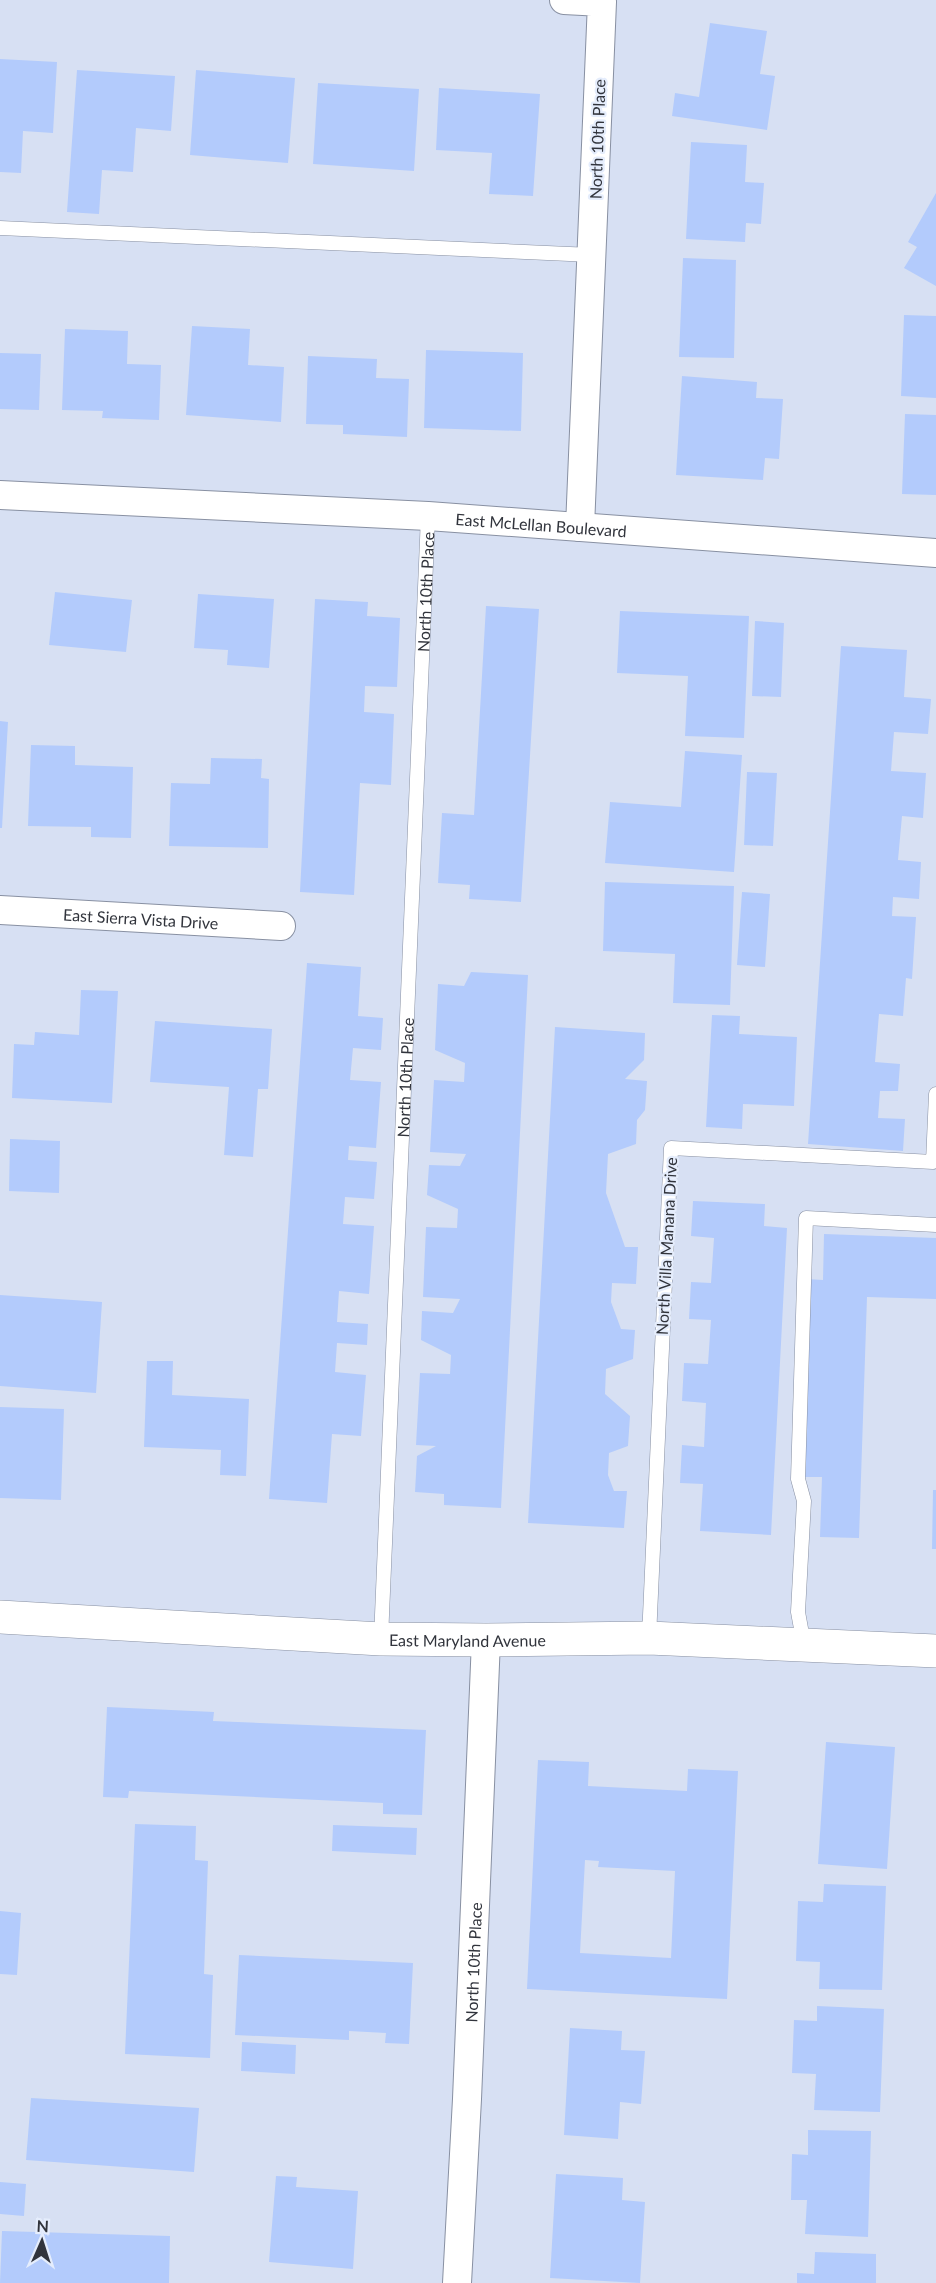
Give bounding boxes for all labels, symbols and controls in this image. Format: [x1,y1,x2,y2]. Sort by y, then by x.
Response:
street label: North 10th Place [585,79,609,199]
street label: East McLellan Boulevard [455,509,627,540]
street label: North 10th Place [413,531,437,652]
street label: East Sierra Vista Drive [63,904,219,932]
street label: North 10th Place [392,1017,417,1138]
street label: North Villa Manana Drive [652,1157,680,1335]
street label: East Maryland Avenue [389,1630,546,1650]
street label: North 10th Place [461,1902,485,2023]
north arrow [12,2211,72,2271]
text: N [36,2216,49,2235]

